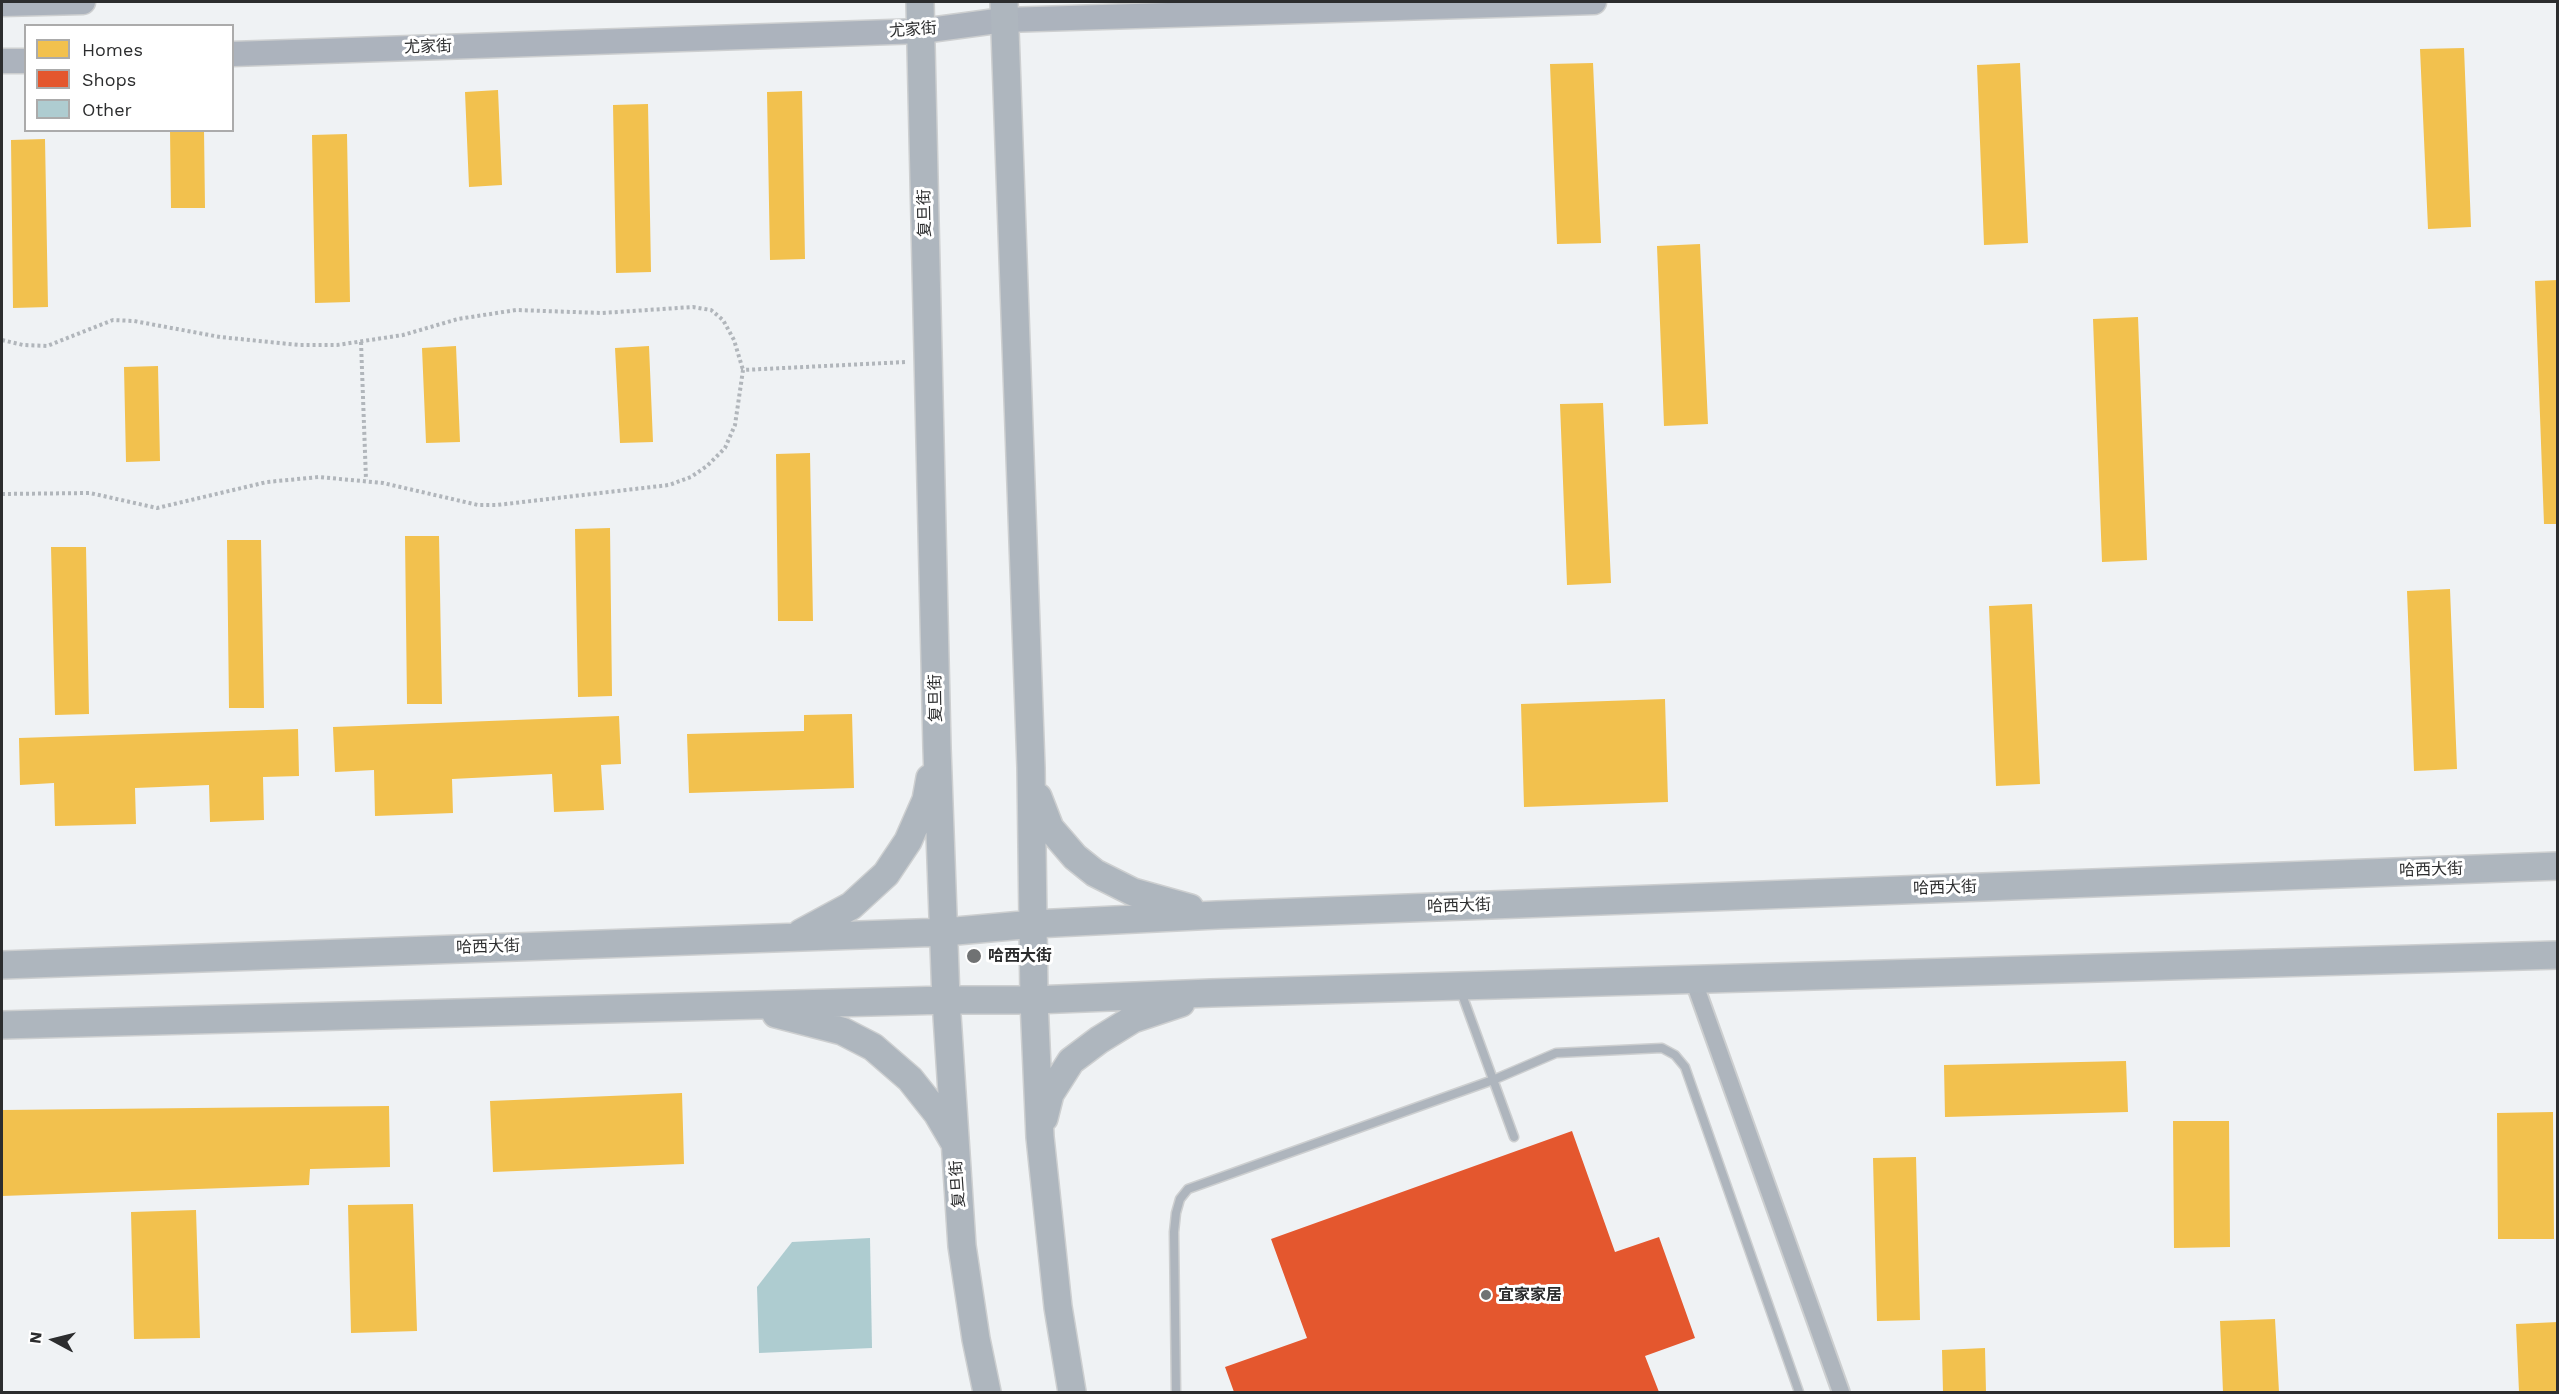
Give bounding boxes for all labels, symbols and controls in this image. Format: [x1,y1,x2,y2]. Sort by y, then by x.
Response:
street label: 尤家街 [888,19,938,41]
legend [24,24,234,132]
street label: 尤家街 [404,37,452,57]
text: Homes [82,39,143,60]
text: Shops [82,69,136,90]
text: Other [82,99,132,120]
street label: 复旦街 [915,189,935,237]
street label: 复旦街 [926,674,946,722]
street label: 哈西大街 [2399,859,2463,881]
street label: 哈西大街 [1913,877,1977,899]
street label: 哈西大街 [1427,895,1491,917]
street label: 哈西大街 [456,936,520,958]
place label: 哈西大街 [988,946,1052,966]
marker: 哈西大街 [965,947,983,965]
street label: 复旦街 [947,1159,969,1209]
place label: 宜家家居 [1498,1285,1562,1305]
marker: 宜家家居 [1479,1288,1493,1302]
north arrow [24,1310,84,1370]
text: N [25,1331,46,1345]

